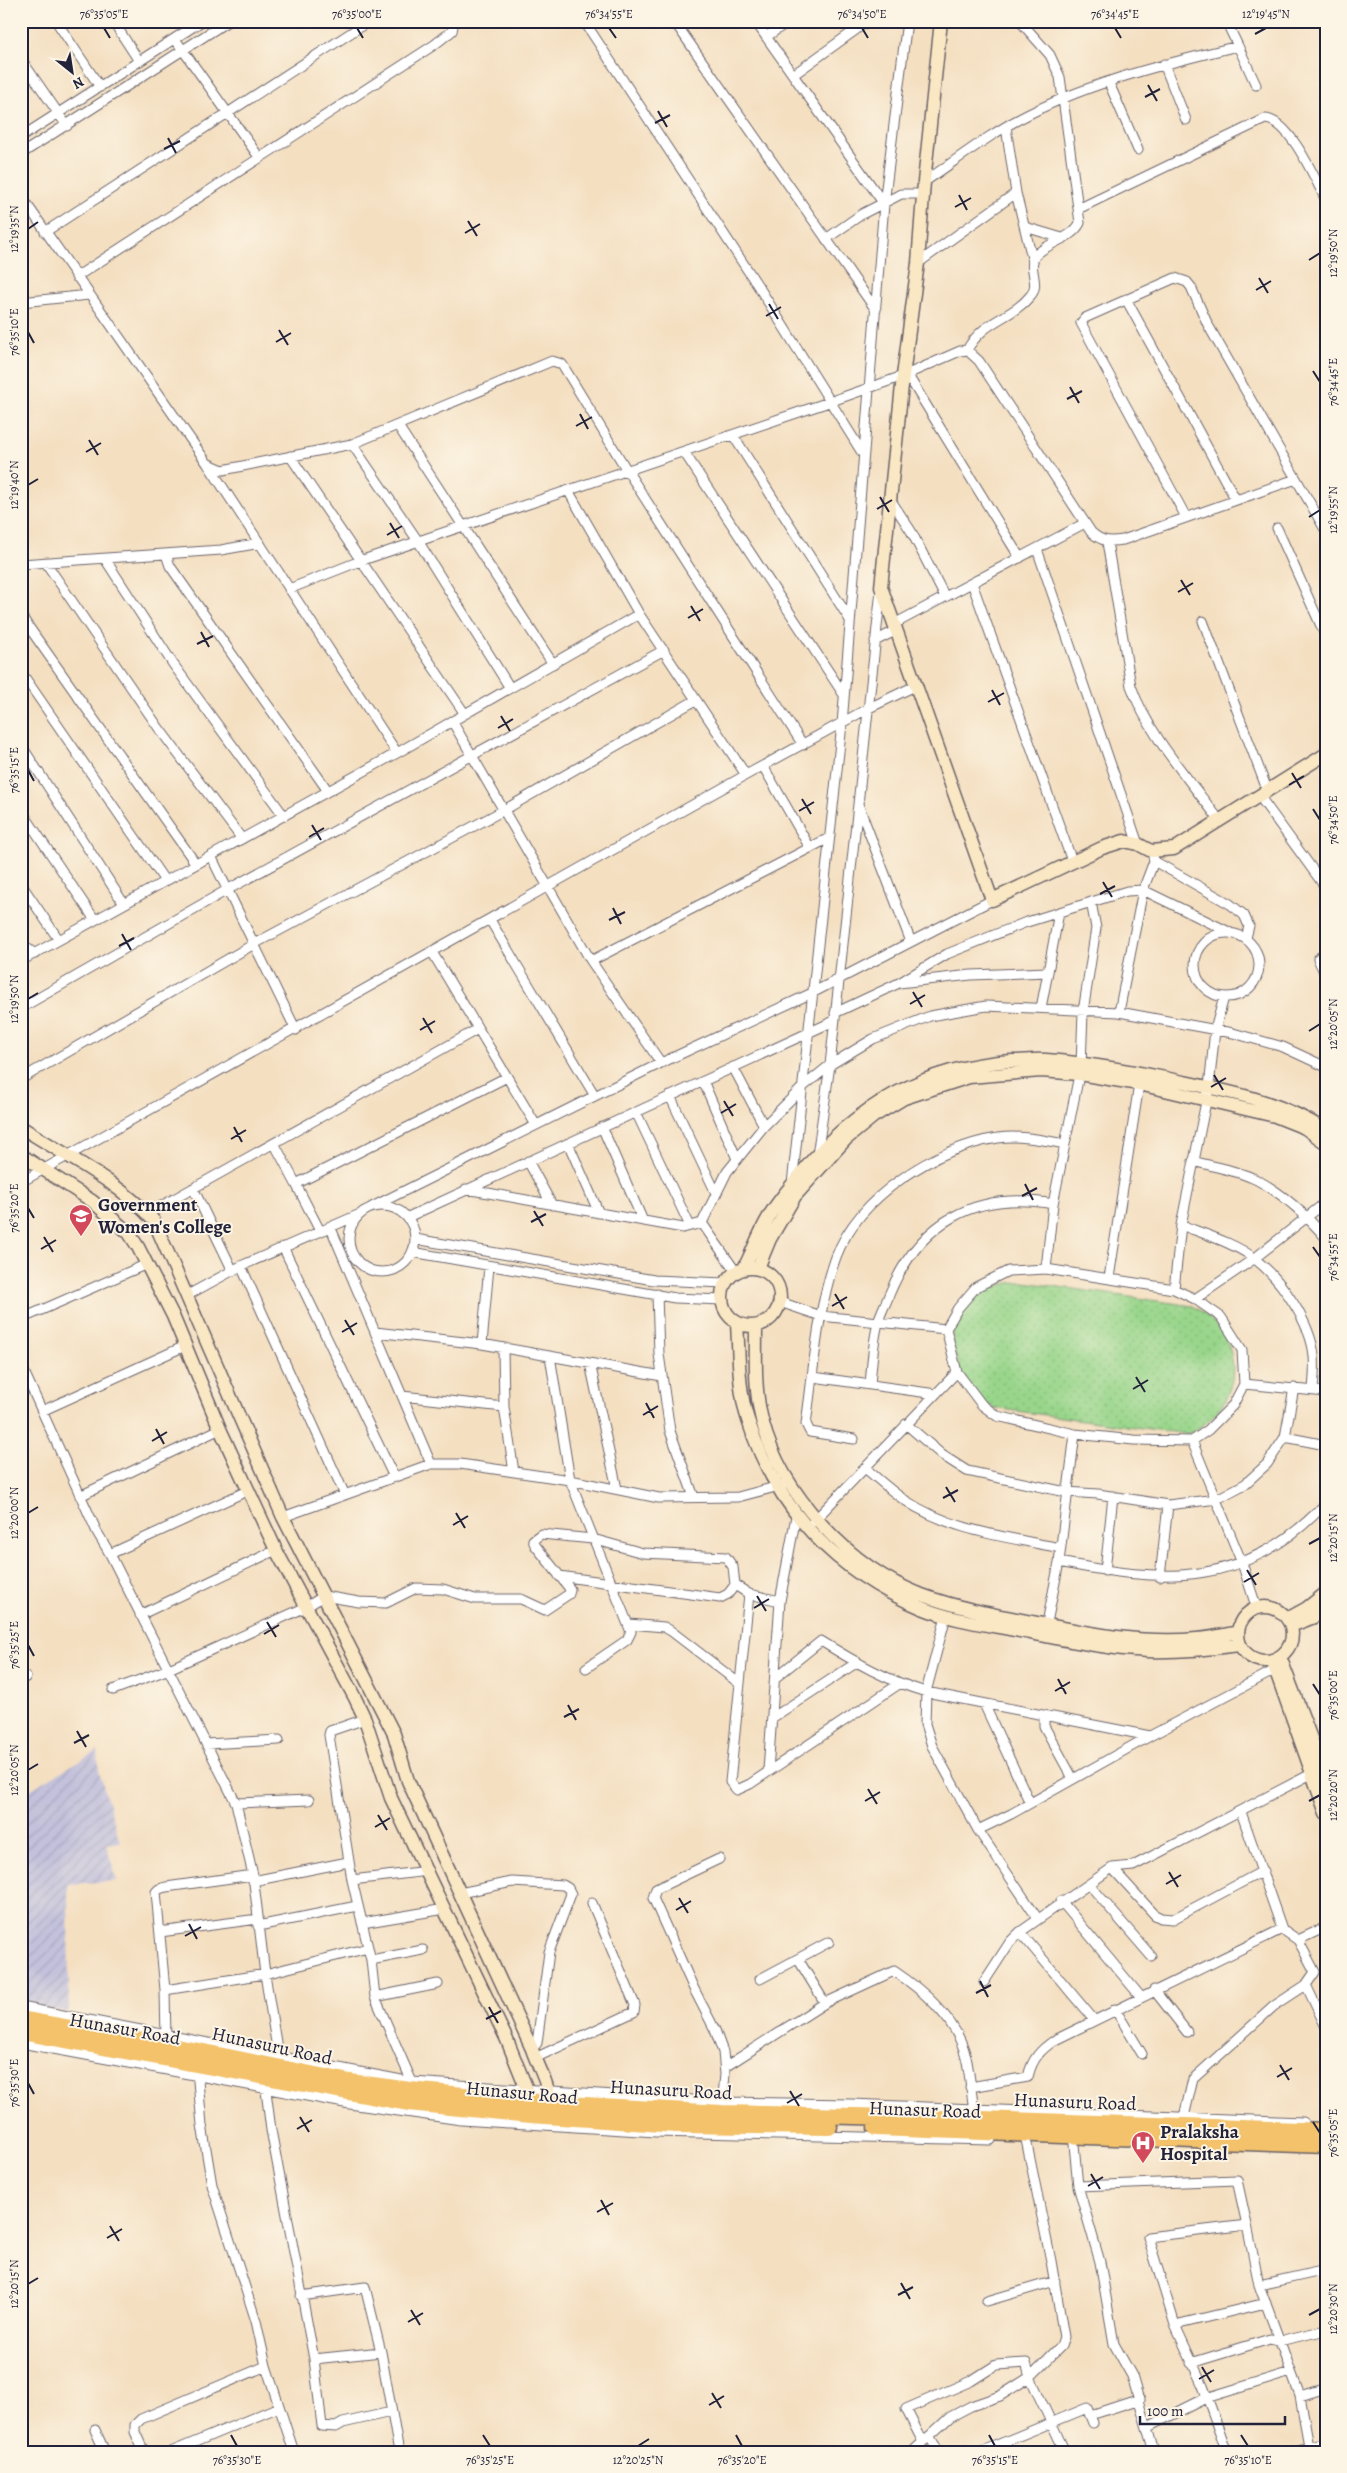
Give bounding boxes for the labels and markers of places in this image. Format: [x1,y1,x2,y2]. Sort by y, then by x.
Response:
place label: Government Women's College [97,1192,232,1240]
school or university icon: Government Women's College [68,1203,94,1237]
place label: Pralaksha Hospital [1160,2119,1240,2167]
hospital icon: Pralaksha Hospital [1130,2130,1156,2164]

